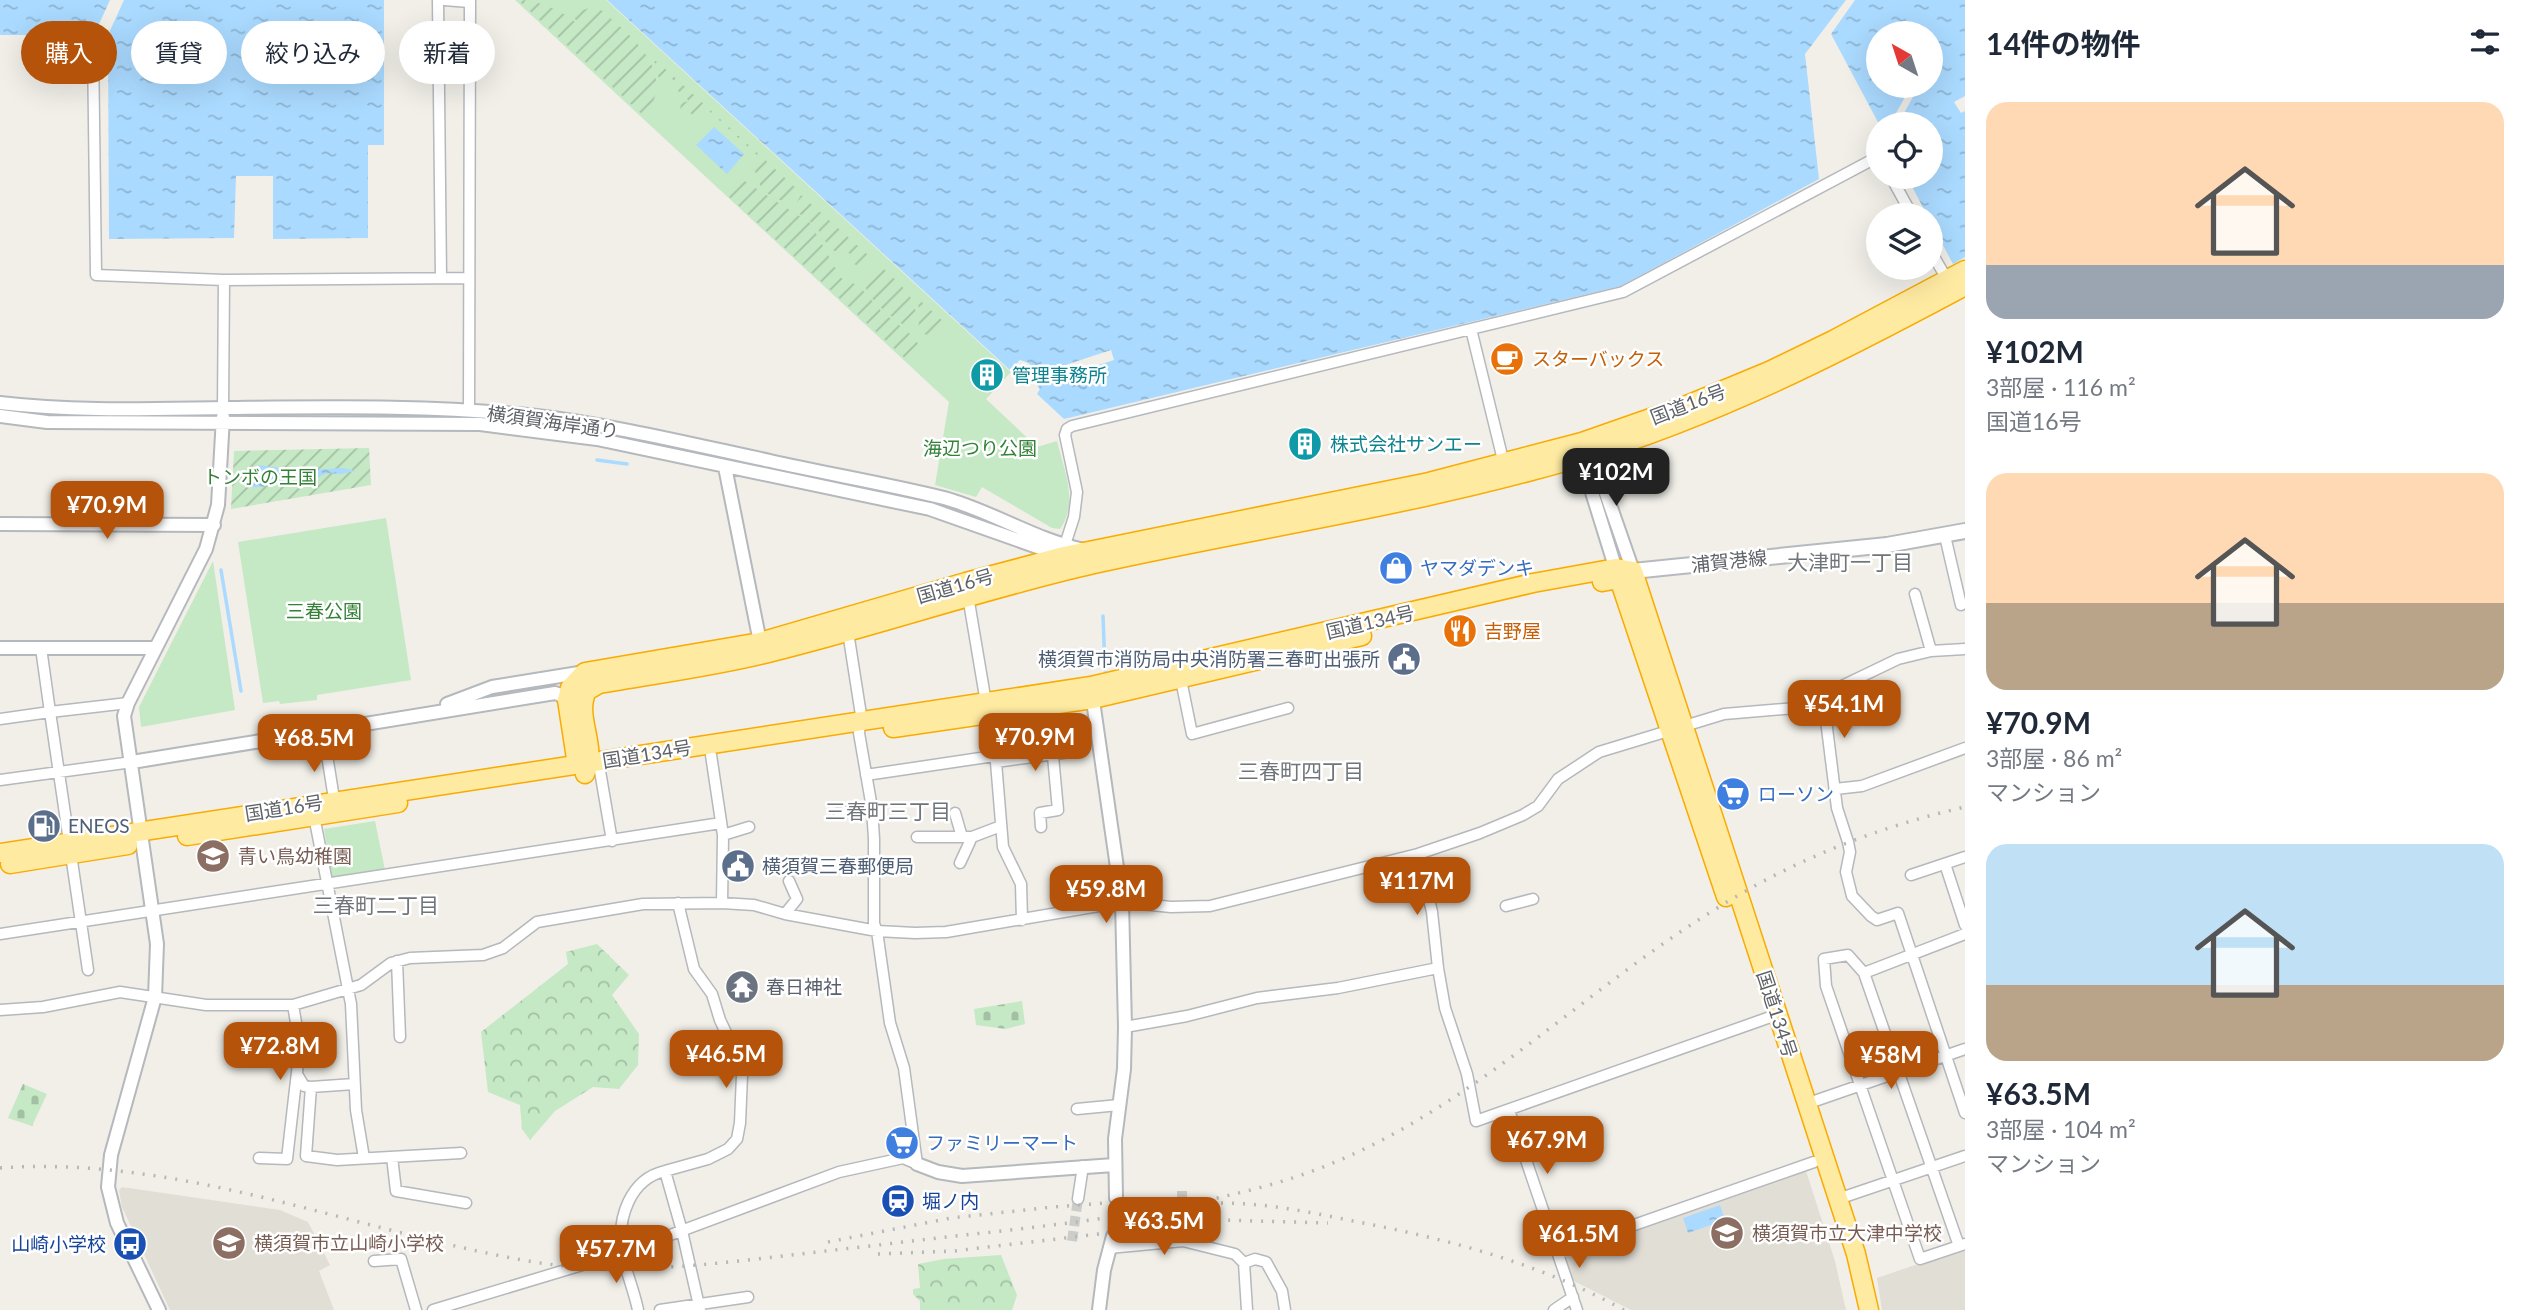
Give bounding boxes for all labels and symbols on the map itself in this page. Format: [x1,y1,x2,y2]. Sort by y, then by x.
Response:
north arrow [1866,21,1942,98]
cafe icon: スターバックス [1488,340,1526,378]
place label: スターバックス [1532,347,1664,370]
building icon: 管理事務所 [968,356,1006,394]
place label: 管理事務所 [1012,363,1107,386]
street label: 国道16号 [1647,379,1729,428]
street label: 横須賀海岸通り [486,401,621,442]
building icon: 株式会社サンエー [1286,425,1324,463]
place label: 株式会社サンエー [1330,432,1482,455]
park label: 海辺つり公園 [923,436,1037,459]
pin: ¥102M [1567,448,1665,508]
park label: トンボの王国 [203,465,317,488]
pin: ¥70.9M [50,482,164,541]
street label: 浦賀港線 [1690,545,1768,576]
shop icon: ヤマダデンキ [1377,549,1415,587]
district label: 大津町一丁目 [1787,549,1913,574]
place label: ヤマダデンキ [1420,556,1534,579]
street label: 国道16号 [914,564,996,607]
park label: 三春公園 [286,599,362,622]
street label: 国道134号 [1323,600,1416,643]
restaurant icon: 吉野屋 [1441,612,1479,650]
place label: 吉野屋 [1484,619,1541,642]
public building icon: 横須賀市消防局中央消防署三春町出張所 [1385,640,1423,678]
place label: 横須賀市消防局中央消防署三春町出張所 [1038,647,1380,670]
pin: ¥54.1M [1787,680,1901,740]
pin: ¥68.5M [257,714,371,774]
pin: ¥70.9M [978,714,1092,773]
street label: 国道134号 [601,735,693,772]
district label: 三春町四丁目 [1238,758,1364,783]
supermarket icon: ローソン [1714,775,1752,813]
place label: ローソン [1758,782,1834,805]
street label: 国道16号 [243,790,325,825]
district label: 三春町三丁目 [825,798,951,823]
fuel station icon: ENEOS [25,807,63,845]
place label: ENEOS [68,814,130,837]
school or university icon: 青い鳥幼稚園 [194,837,232,875]
place label: 青い鳥幼稚園 [238,844,352,867]
public building icon: 横須賀三春郵便局 [719,847,757,885]
place label: 横須賀三春郵便局 [762,854,914,877]
pin: ¥117M [1368,858,1466,917]
pin: ¥59.8M [1049,866,1163,925]
district label: 三春町二丁目 [313,892,439,917]
street label: 国道134号 [1753,967,1802,1060]
temple icon: 春日神社 [723,968,761,1006]
place label: 春日神社 [766,975,842,998]
pin: ¥72.8M [223,1023,337,1082]
pin: ¥46.5M [669,1030,783,1090]
pin: ¥58M [1850,1032,1932,1091]
pin: ¥67.9M [1490,1116,1604,1176]
supermarket icon: ファミリーマート [883,1124,921,1162]
place label: ファミリーマート [926,1131,1078,1154]
station icon: 堀ノ内 [879,1182,917,1220]
place label: 堀ノ内 [922,1189,979,1212]
pin: ¥63.5M [1107,1198,1221,1257]
pin: ¥61.5M [1522,1210,1636,1270]
school or university icon: 横須賀市立大津中学校 [1708,1214,1746,1252]
place label: 横須賀市立大津中学校 [1752,1221,1942,1244]
school or university icon: 横須賀市立山崎小学校 [210,1224,248,1262]
bus stop icon: 山崎小学校 [111,1225,149,1263]
pin: ¥57.7M [559,1226,673,1285]
place label: 横須賀市立山崎小学校 [254,1231,444,1254]
place label: 山崎小学校 [11,1232,106,1255]

